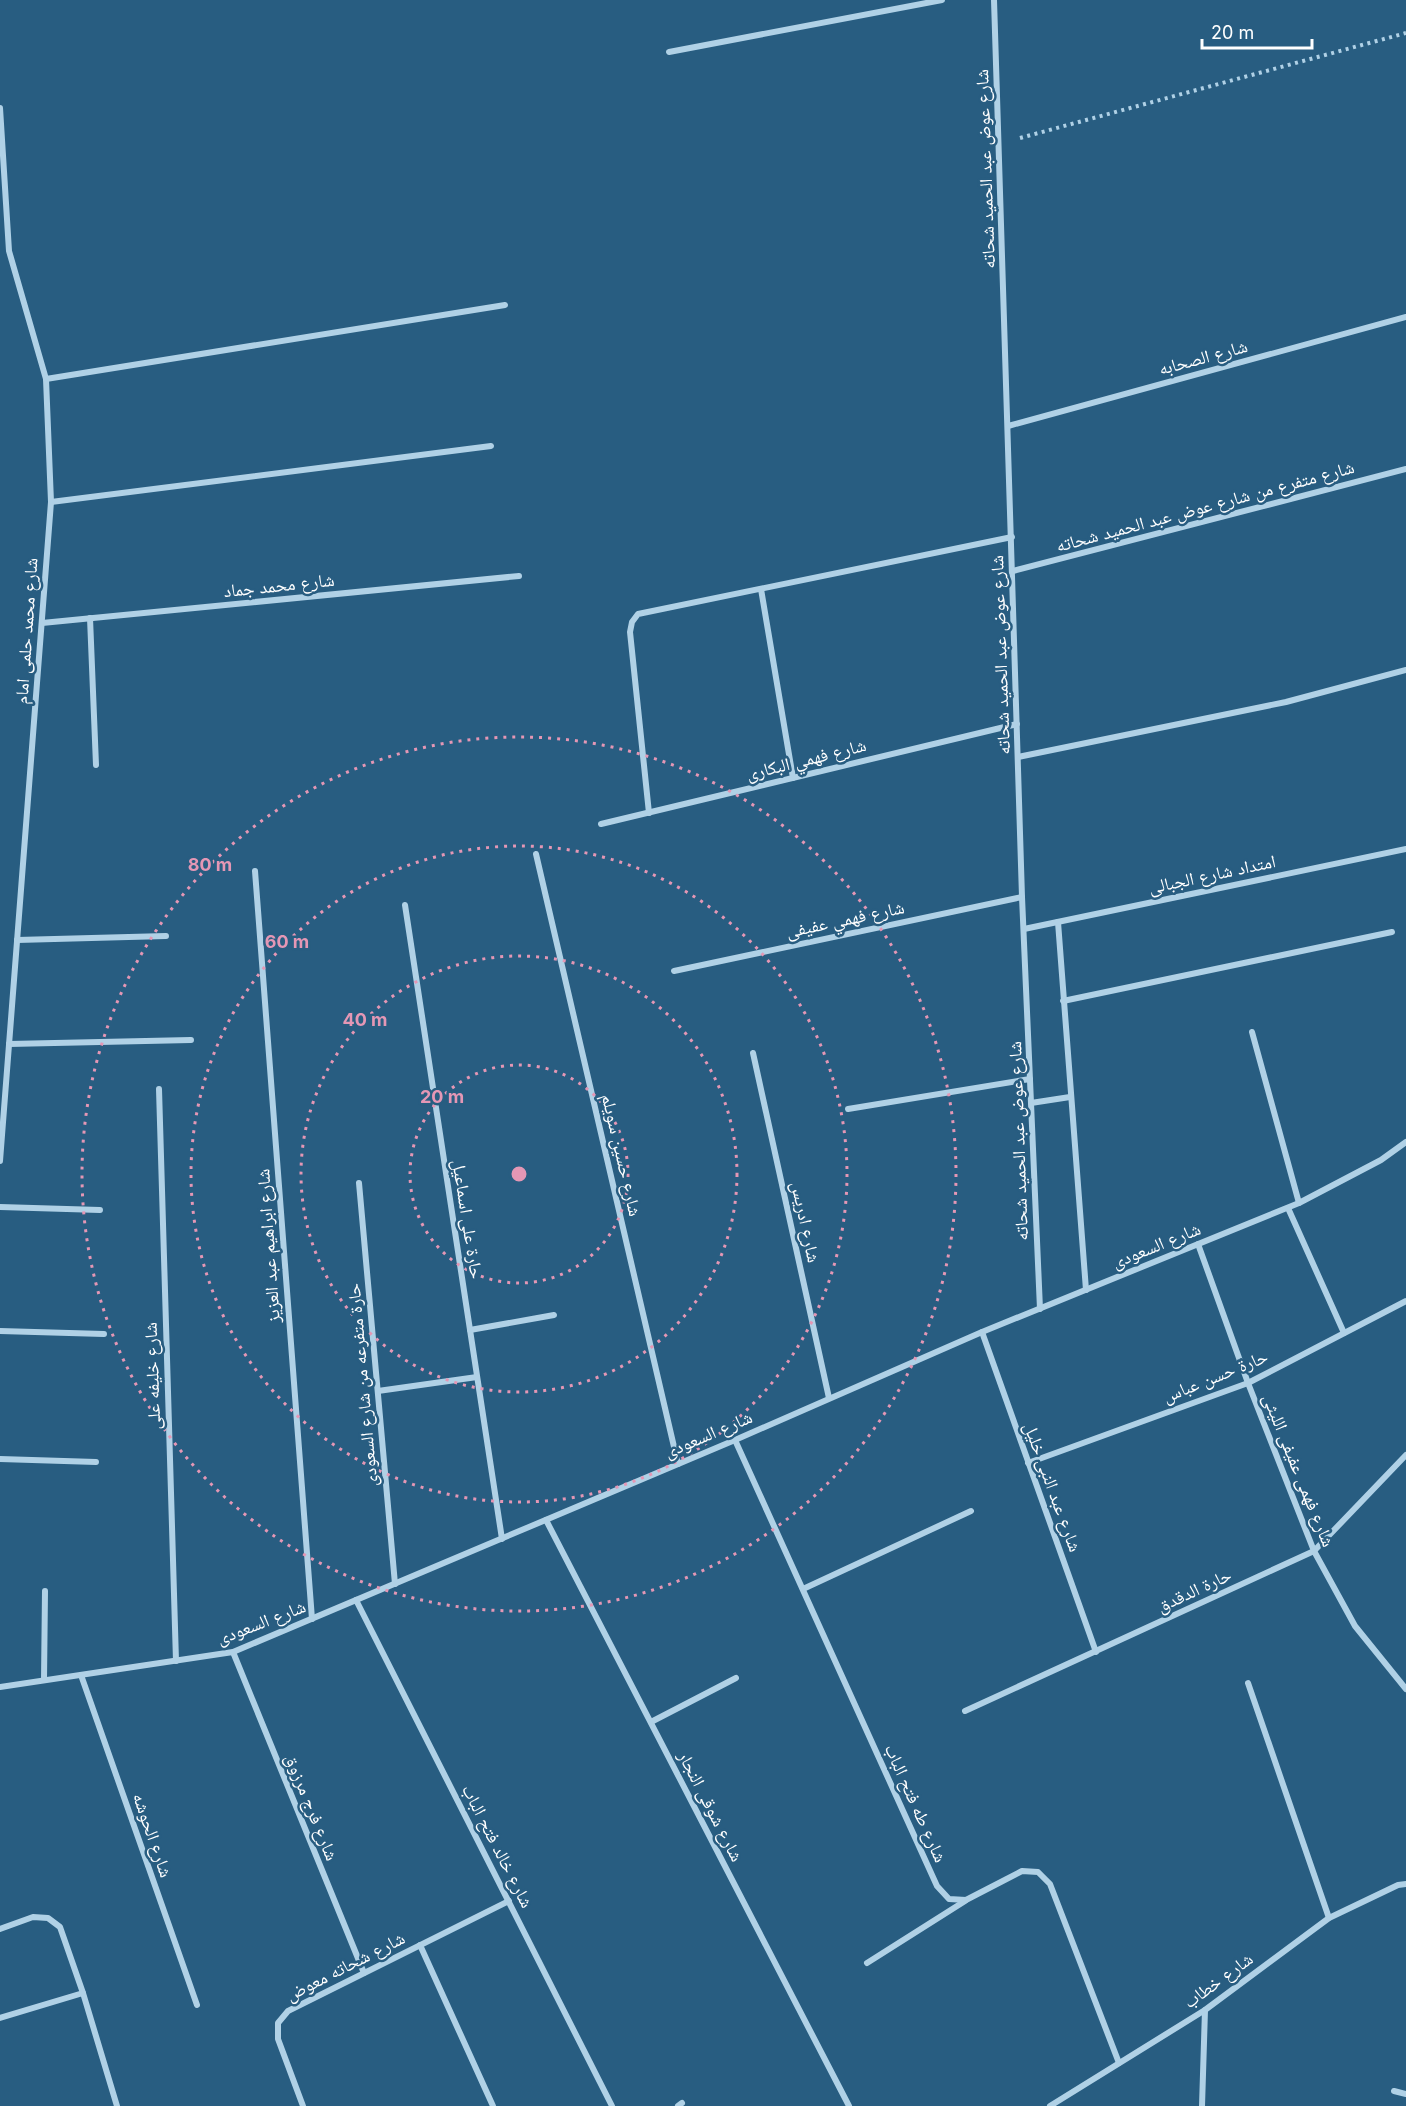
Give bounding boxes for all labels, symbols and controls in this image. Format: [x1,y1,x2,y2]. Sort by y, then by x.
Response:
scale bar [1202,12,1312,50]
text: 20 m [1211,22,1254,43]
street label: شارع عوض عبد الحميد شحاته [971,69,1000,269]
street label: شارع الصحابه [1156,335,1250,380]
street label: شارع متفرع من شارع عوض عبد الحميد شحاته [1054,456,1357,557]
street label: شارع عوض عبد الحميد شحاته [986,555,1015,755]
street label: شارع محمد حلمى امام [10,557,44,705]
street label: شارع محمد جماد [223,569,336,602]
street label: شارع فهمي البكارى [744,734,869,788]
street label: امتداد شارع الجبالى [1146,850,1278,899]
text: 80 m [188,854,232,875]
street label: شارع فهمي عفيفى [784,896,907,946]
text: 60 m [265,931,309,952]
text: 40 m [343,1009,388,1030]
street label: شارع عوض عبد الحميد شحاته [1004,1041,1033,1241]
text: 20 m [420,1086,464,1107]
street label: شارع حسين سويلم [596,1092,646,1219]
street label: حارة على اسماعيل [447,1158,488,1280]
centre of rings [509,1164,529,1184]
street label: شارع ابراهيم عبد العزيز [252,1168,286,1325]
street label: شارع ادريس [786,1179,825,1265]
street label: شارع السعودى [1109,1218,1204,1273]
street label: حارة متفرعه من شارع السعودى [343,1282,382,1488]
street label: شارع خليفه على [140,1322,165,1430]
street label: حارة حسن عباس [1159,1345,1271,1408]
street label: شارع فهمى عفيفى الليثى [1258,1390,1339,1550]
street label: شارع السعودى [661,1406,756,1463]
street label: شارع عبد النبى خليل [1019,1419,1086,1555]
street label: حارة الدقدق [1153,1564,1235,1617]
street label: شارع السعودى [213,1595,309,1650]
street label: شارع طه فتح الباب [879,1741,951,1866]
street label: شارع شوقى النجار [673,1746,748,1865]
street label: شارع فرج مرزوق [279,1751,343,1864]
street label: شارع خالد فتح الباب [456,1781,538,1912]
street label: شارع الحوشه [128,1790,177,1880]
street label: شارع شحاته معوض [282,1927,409,2006]
street label: شارع خطاب [1179,1948,1257,2013]

